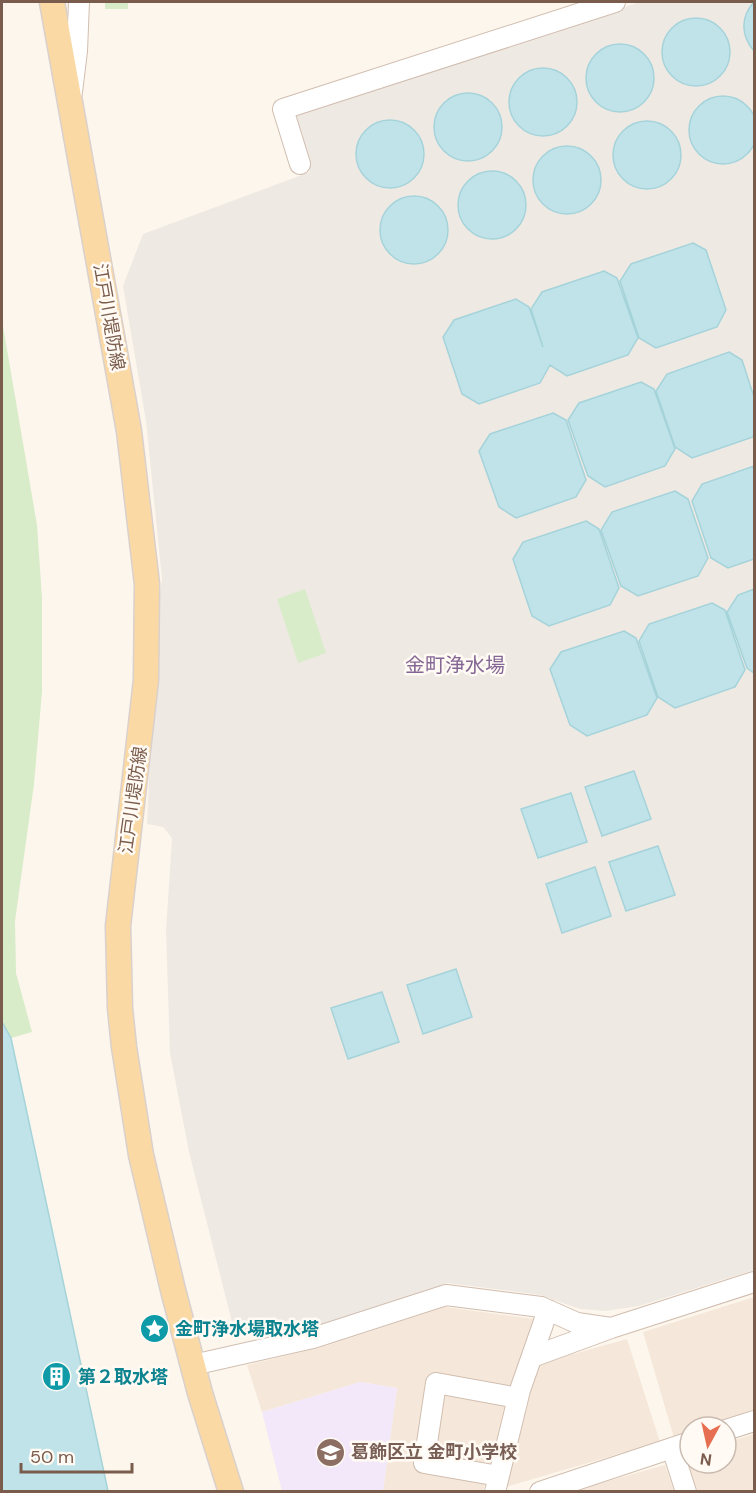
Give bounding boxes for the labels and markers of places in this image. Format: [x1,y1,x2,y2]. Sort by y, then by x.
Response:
place icon: 金町浄水場取水塔 [138,1313,170,1345]
place label: 金町浄水場取水塔 [175,1317,319,1341]
building icon: 第２取水塔 [41,1361,73,1393]
place label: 第２取水塔 [78,1365,168,1389]
school or university icon: 葛飾区立 金町小学校 [314,1436,346,1468]
place label: 葛飾区立 金町小学校 [351,1440,517,1464]

